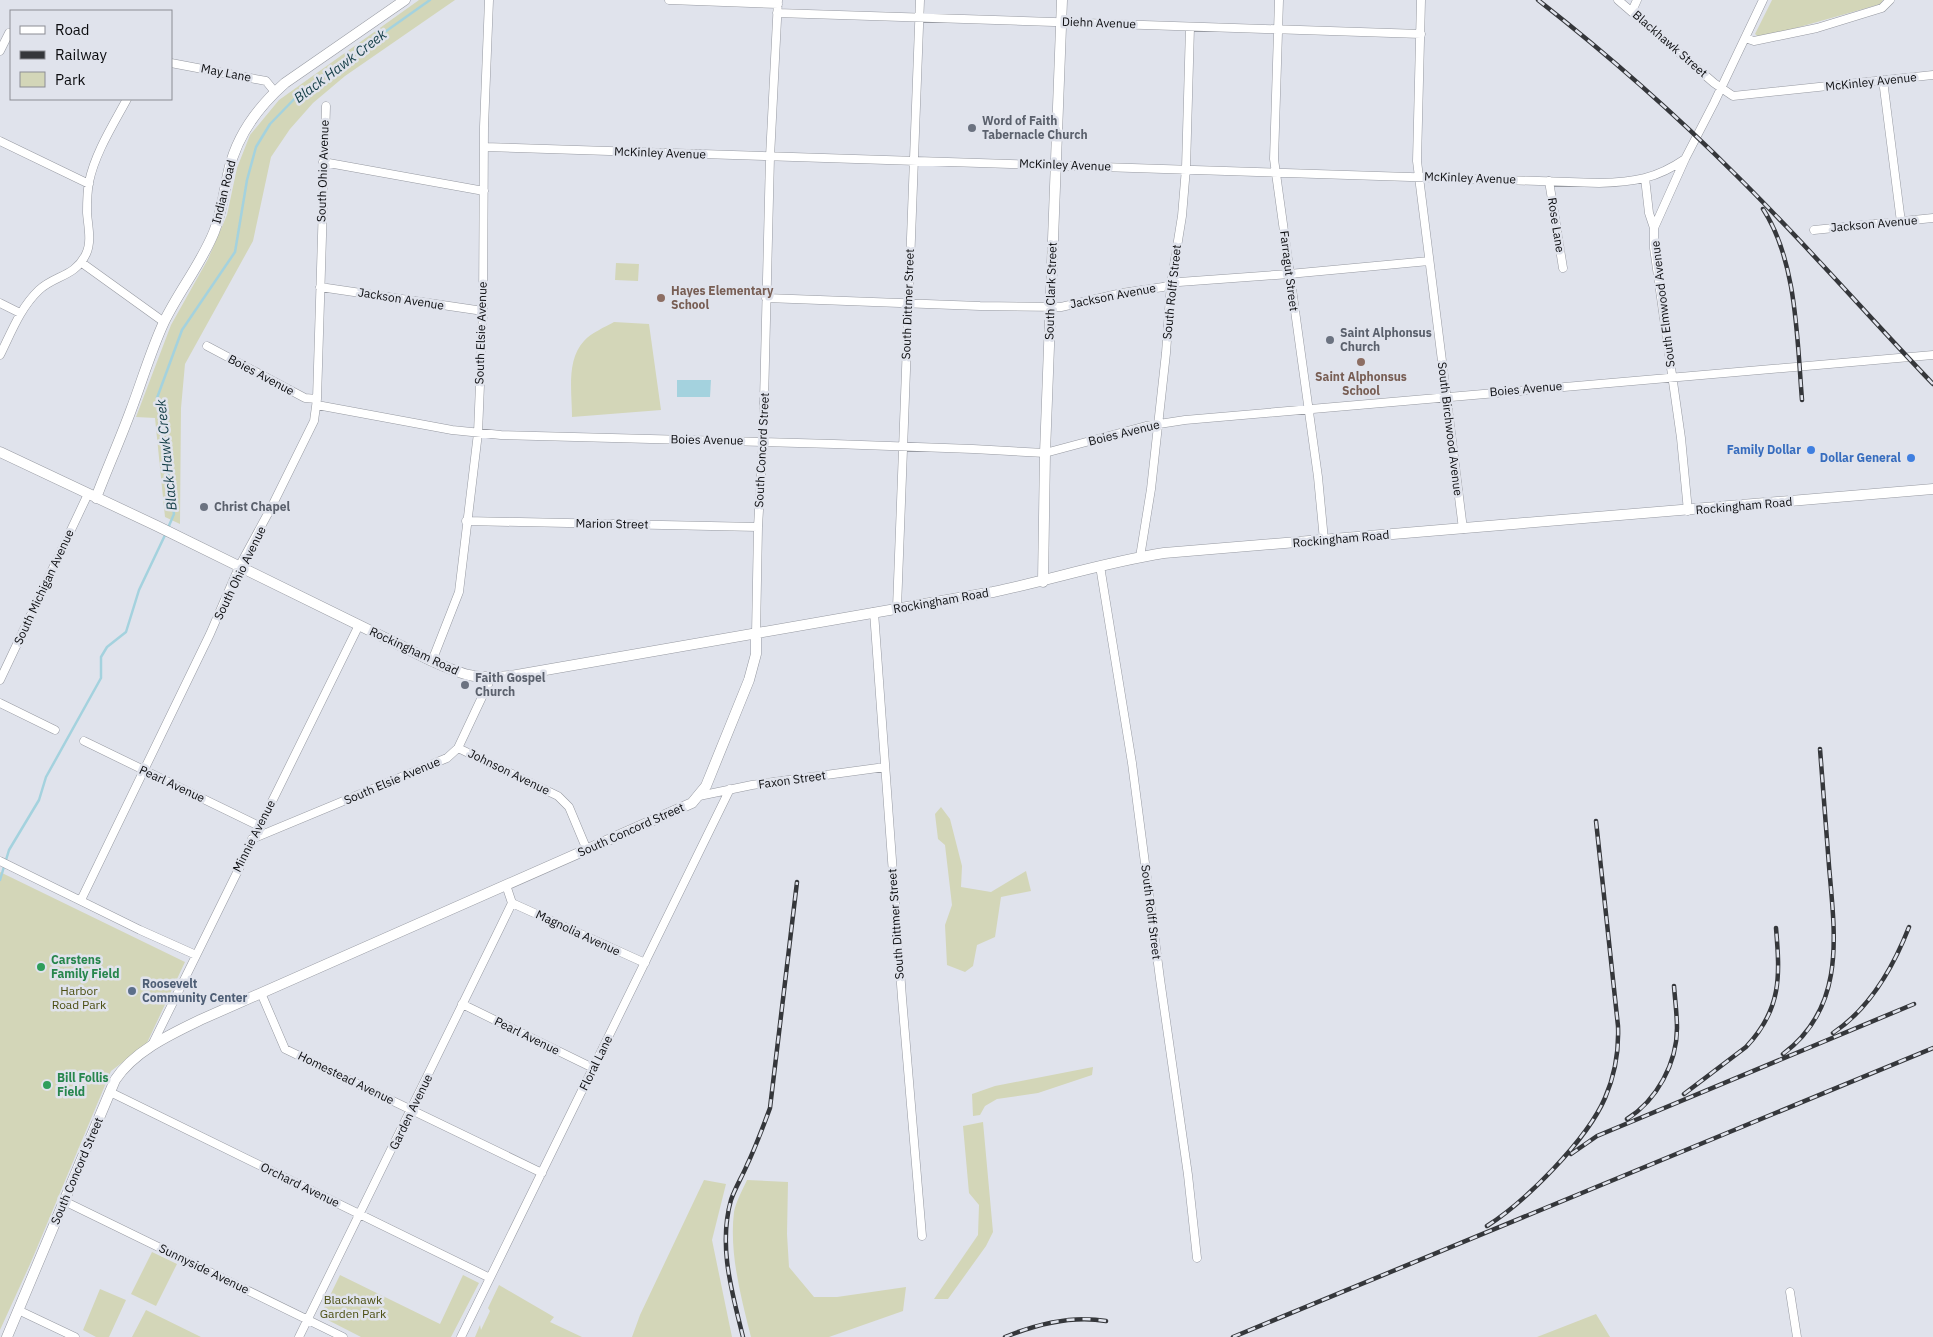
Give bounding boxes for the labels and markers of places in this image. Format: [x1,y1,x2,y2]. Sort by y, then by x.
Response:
place label: Word of Faith Tabernacle Church [982,113,1088,142]
marker: Word of Faith Tabernacle Church [966,122,978,134]
place label: Hayes Elementary School [671,283,774,312]
marker: Hayes Elementary School [655,292,667,304]
place label: Saint Alphonsus Church [1340,325,1432,354]
marker: Saint Alphonsus Church [1324,334,1336,346]
marker: Saint Alphonsus School [1355,356,1367,368]
place label: Saint Alphonsus School [1315,369,1407,398]
place label: Family Dollar [1727,442,1801,457]
marker: Family Dollar [1805,444,1817,456]
place label: Dollar General [1820,450,1901,465]
marker: Dollar General [1905,452,1917,464]
place label: Christ Chapel [214,499,290,514]
marker: Christ Chapel [198,501,210,513]
place label: Faith Gospel Church [475,670,546,699]
marker: Faith Gospel Church [459,679,471,691]
place label: Carstens Family Field [51,952,119,981]
marker: Carstens Family Field [35,961,47,973]
place label: Roosevelt Community Center [142,976,248,1005]
marker: Roosevelt Community Center [126,985,138,997]
place label: Bill Follis Field [57,1070,109,1099]
marker: Bill Follis Field [41,1079,53,1091]

